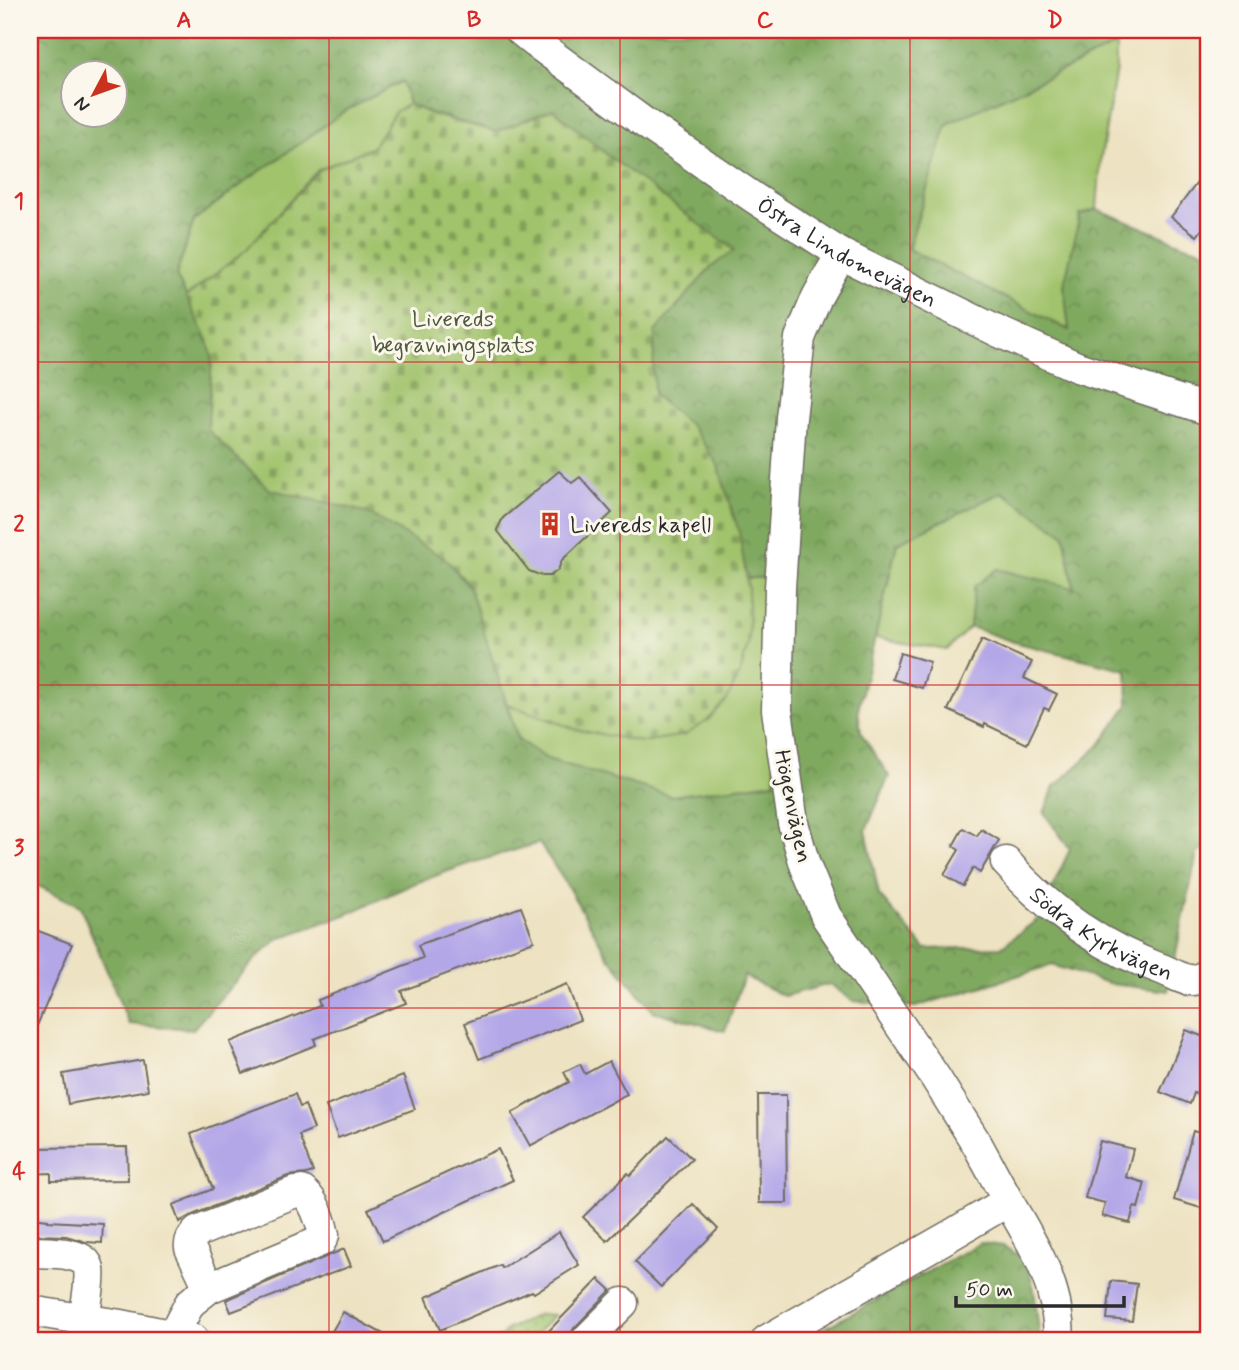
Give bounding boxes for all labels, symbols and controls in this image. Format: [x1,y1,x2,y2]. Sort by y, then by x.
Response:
text: A [176,6,192,36]
text: B [467,6,482,36]
text: C [757,6,774,36]
text: D [1047,6,1063,36]
north arrow [60,60,130,130]
text: N [69,91,96,117]
text: 1 [14,187,24,217]
street label: Östra Lindomevägen [751,191,941,316]
park label: Livereds begravningsplats [372,305,534,363]
text: 2 [13,510,25,540]
building icon: Livereds kapell [536,510,564,538]
place label: Livereds kapell [570,511,711,541]
street label: Högenvägen [765,747,819,866]
text: 3 [14,834,25,864]
street label: Södra Kyrkvägen [1022,881,1177,989]
text: 4 [12,1157,26,1187]
scale bar [956,1265,1124,1309]
text: 50 m [966,1276,1013,1304]

